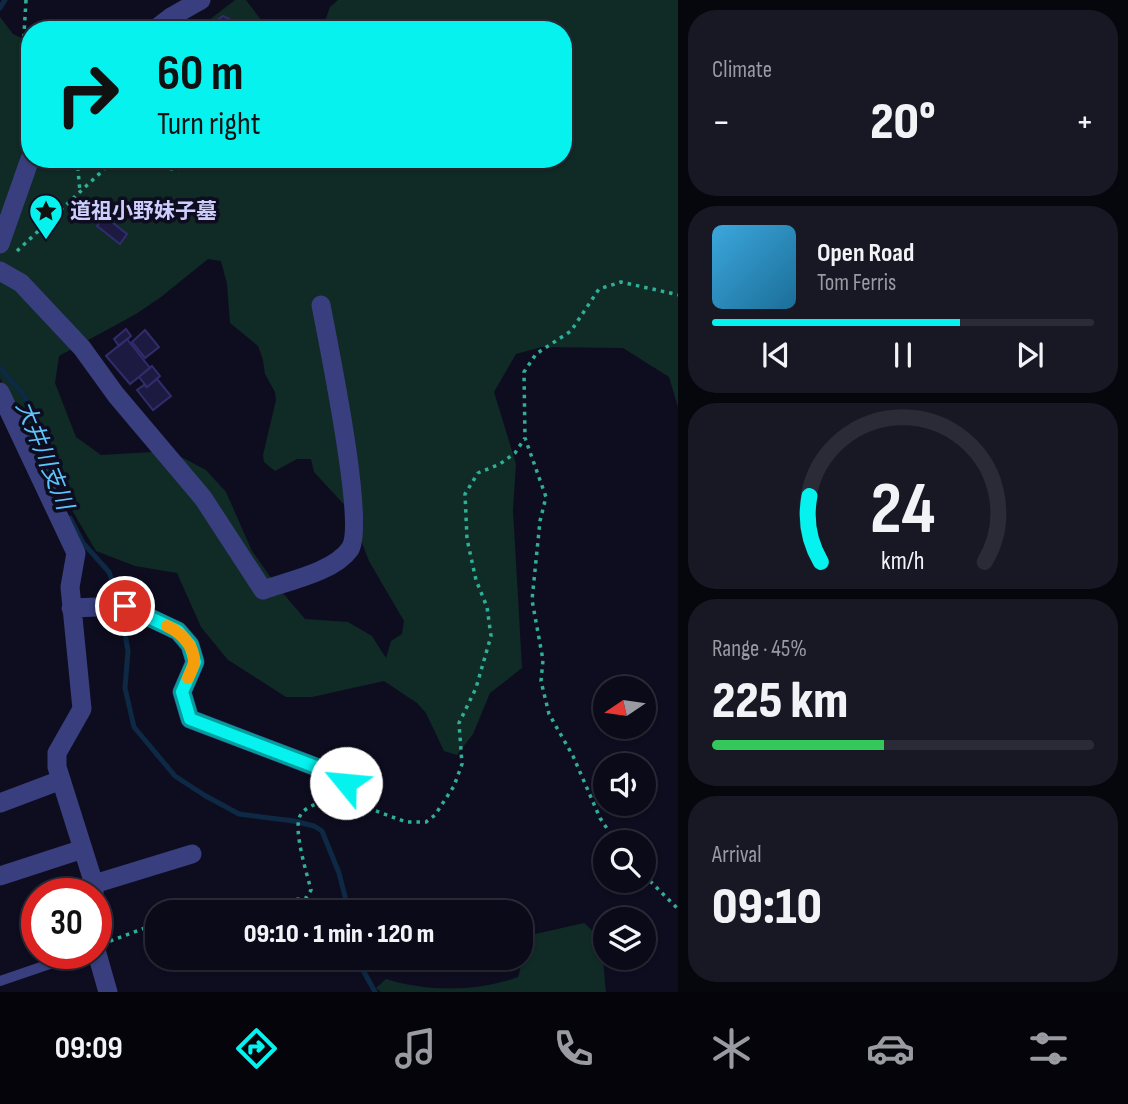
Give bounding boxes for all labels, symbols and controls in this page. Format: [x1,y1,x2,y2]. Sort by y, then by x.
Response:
text: 60 m [157,45,244,104]
icon: right [42,49,133,140]
text: Climate [712,56,772,84]
text: 20° [870,91,936,154]
text: − [712,100,731,145]
text: + [1075,100,1094,145]
text: Turn right [157,105,261,144]
place icon: 道祖小野妹子墓 [27,192,65,241]
place label: 道祖小野妹子墓 [70,199,217,224]
text: Open Road [817,238,914,269]
text: Tom Ferris [817,269,896,297]
icon: previous [757,336,795,374]
icon: pause [884,336,922,374]
icon: next [1011,336,1049,374]
water label: 大井川支川 [10,397,80,517]
text: 24 [870,466,936,554]
text: km/h [881,546,925,577]
pin [95,576,155,636]
icon: arrive [106,587,144,625]
text: Range · 45% [712,635,807,663]
text: 225 km [712,670,848,733]
north arrow [593,676,656,738]
map controls [593,676,656,970]
position arrow [309,746,383,820]
button: sound [593,753,656,816]
button: search [593,830,656,893]
text: Arrival [712,841,761,869]
text: 09:10 [712,876,822,939]
speed limit sign: 30 [21,878,112,969]
button: layers [593,907,656,970]
text: 09:10 · 1 min · 120 m [244,919,434,950]
icon: directions [232,1024,281,1073]
icon: music [391,1024,440,1073]
icon: phone [549,1024,598,1073]
icon: climate [707,1024,756,1073]
icon: car [866,1024,915,1073]
icon: filters [1024,1024,1073,1073]
text: 09:09 [55,1029,123,1068]

